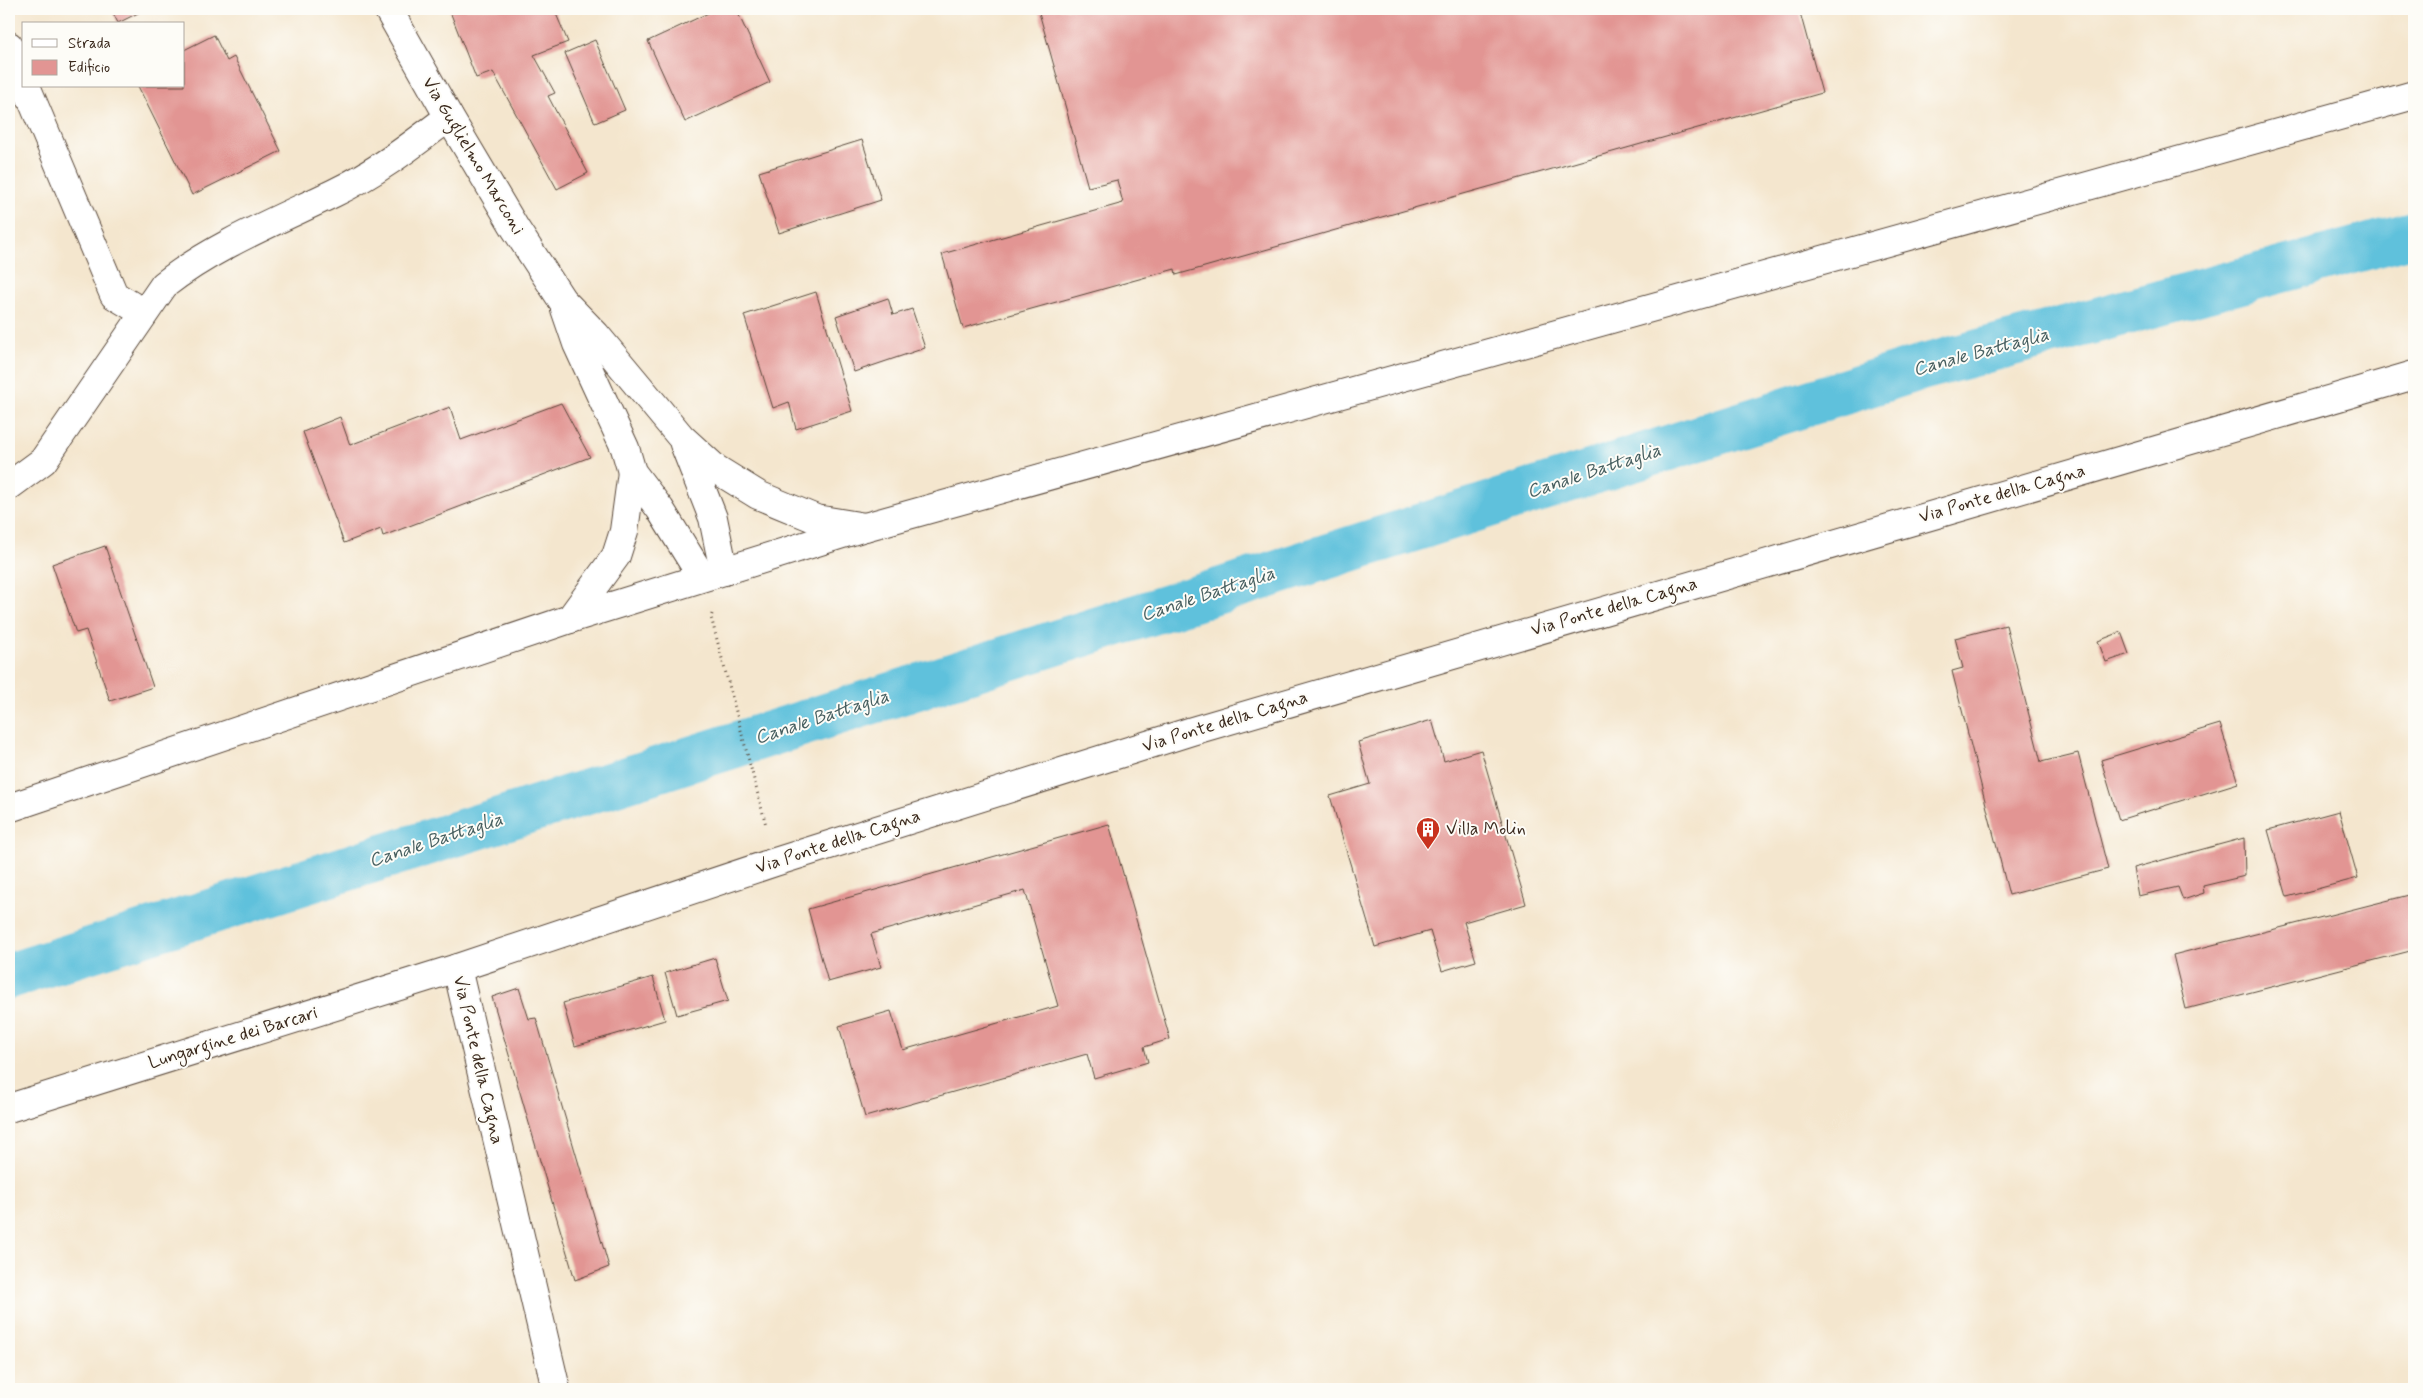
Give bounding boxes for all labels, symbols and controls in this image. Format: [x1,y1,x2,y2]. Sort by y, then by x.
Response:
legend [22,22,185,88]
text: Strada [68,34,111,54]
text: Edificio [68,58,110,78]
street label: Via Guglielmo Marconi [415,73,530,240]
water label: Canale Battaglia [1910,322,2052,382]
water label: Canale Battaglia [1524,437,1664,504]
street label: Via Ponte della Cagna [1916,459,2089,531]
water label: Canale Battaglia [1138,560,1278,627]
street label: Via Ponte della Cagna [1528,572,1701,644]
water label: Canale Battaglia [752,683,892,750]
street label: Via Ponte della Cagna [1139,685,1311,761]
street label: Via Ponte della Cagna [752,804,924,882]
water label: Canale Battaglia [366,806,506,873]
building icon: Villa Molin [1415,816,1441,850]
place label: Villa Molin [1446,817,1526,841]
street label: Via Ponte della Cagna [445,973,509,1147]
street label: Lungargine dei Barcari [146,1001,321,1077]

